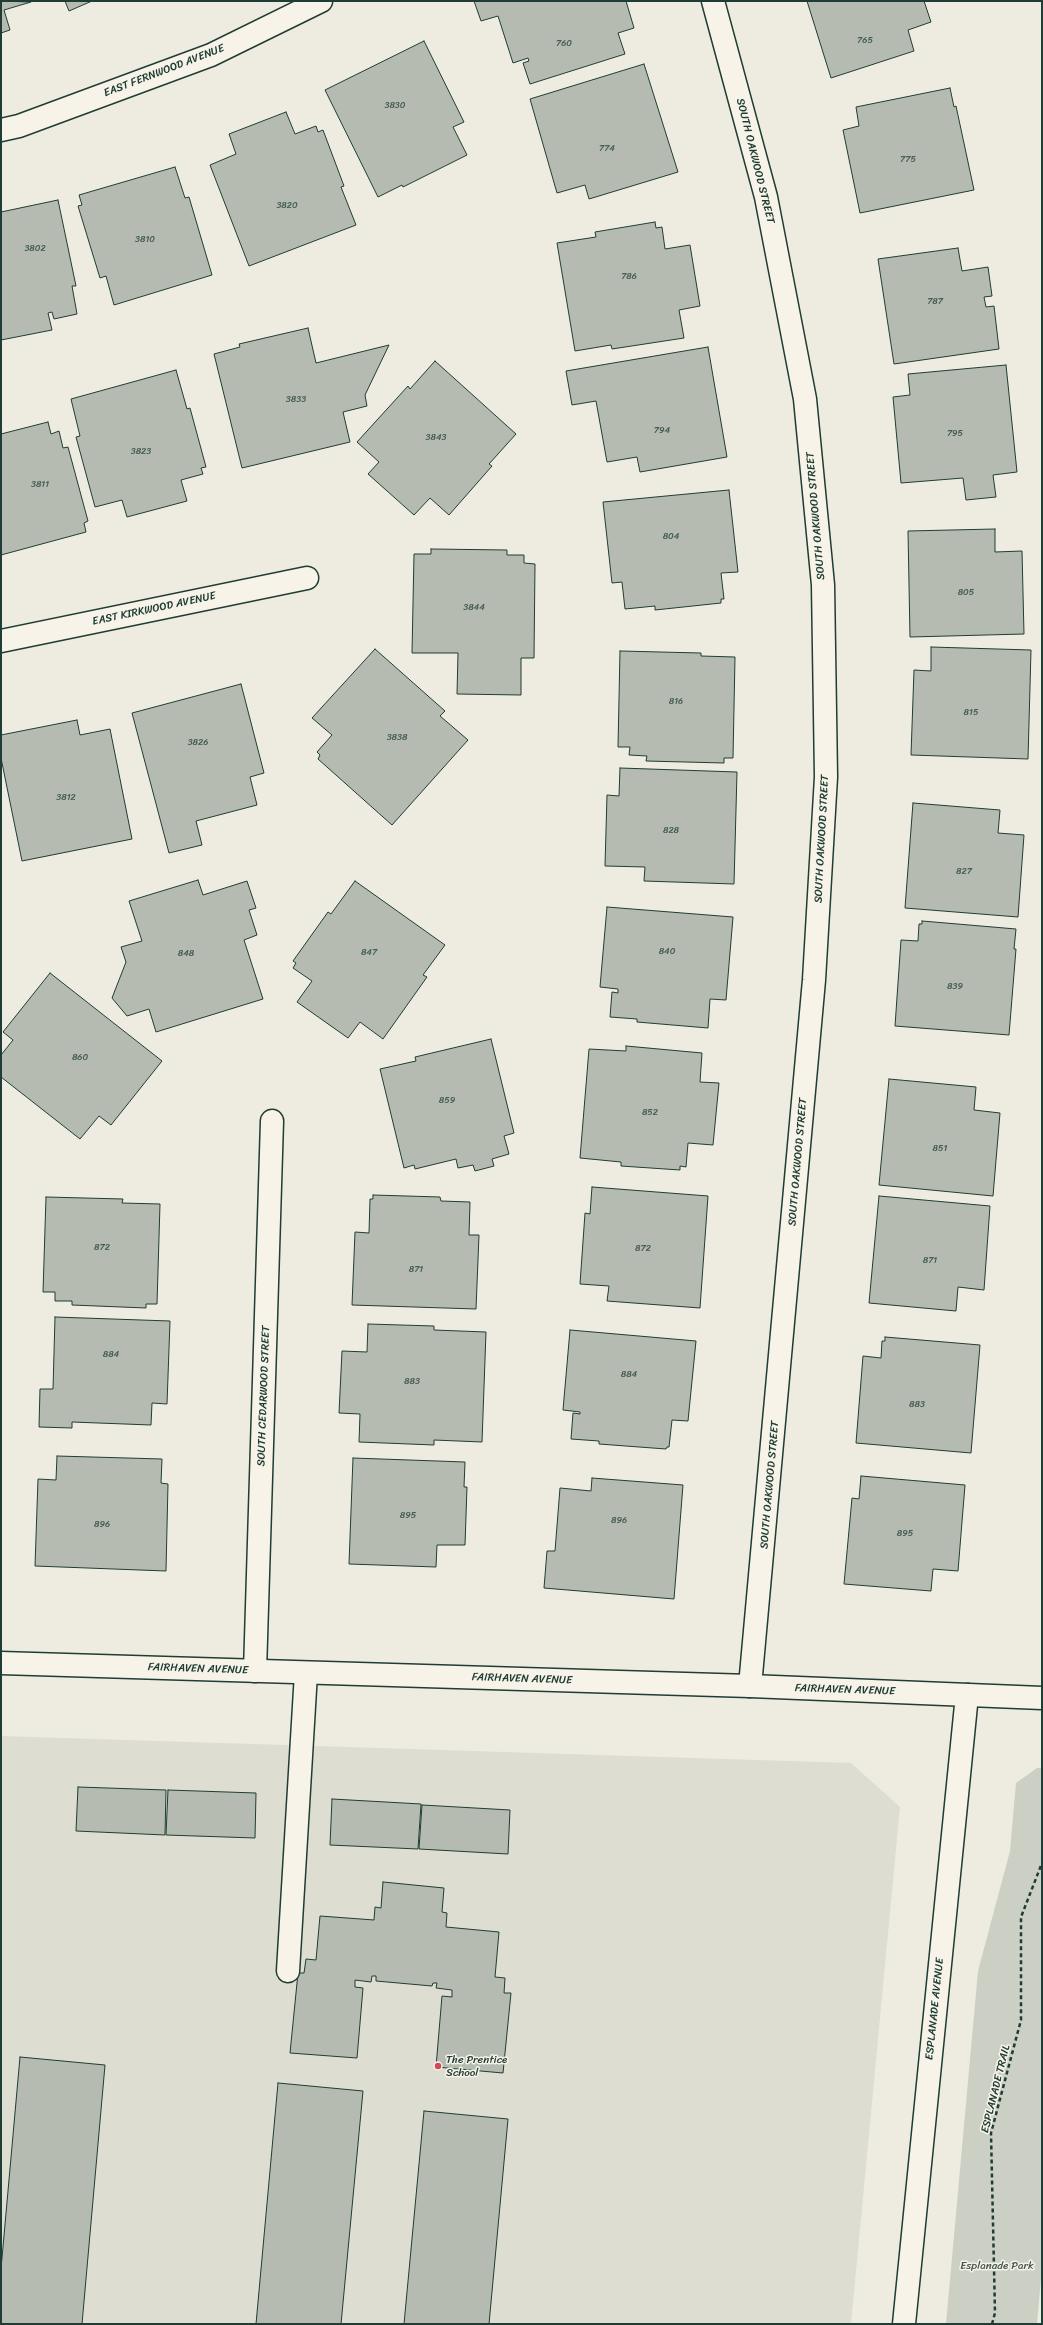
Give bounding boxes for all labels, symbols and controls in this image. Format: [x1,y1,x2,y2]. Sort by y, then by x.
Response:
house number: 765 [857,36,873,46]
house number: 760 [556,39,572,49]
street label: EAST FERNWOOD AVENUE [102,42,226,100]
street label: SOUTH OAKWOOD STREET [733,97,777,225]
house number: 3830 [385,101,405,111]
house number: 774 [599,144,615,154]
house number: 775 [900,155,916,165]
house number: 3820 [276,201,298,211]
house number: 3810 [135,235,155,245]
house number: 3802 [24,244,46,254]
house number: 786 [621,272,637,282]
house number: 787 [927,297,943,307]
house number: 3833 [286,395,306,405]
house number: 794 [654,426,670,436]
house number: 795 [947,429,963,439]
house number: 3843 [426,433,446,443]
house number: 3823 [131,447,151,457]
street label: SOUTH OAKWOOD STREET [804,451,828,581]
house number: 3811 [31,480,49,490]
house number: 804 [663,532,679,542]
house number: 805 [958,588,974,598]
street label: EAST KIRKWOOD AVENUE [91,589,217,629]
house number: 3844 [463,603,485,613]
house number: 816 [669,697,683,707]
house number: 815 [964,708,978,718]
house number: 3838 [387,733,407,743]
house number: 3826 [188,738,208,748]
street label: SOUTH OAKWOOD STREET [812,774,832,904]
house number: 3812 [56,793,76,803]
house number: 828 [663,826,679,836]
house number: 827 [956,867,972,877]
house number: 840 [659,947,675,957]
house number: 847 [361,948,377,958]
house number: 848 [178,949,194,959]
house number: 839 [947,982,963,992]
house number: 860 [72,1053,88,1063]
house number: 859 [439,1096,455,1106]
street label: SOUTH OAKWOOD STREET [786,1097,810,1227]
house number: 852 [642,1108,658,1118]
house number: 851 [933,1144,947,1154]
house number: 872 [94,1243,110,1253]
house number: 872 [635,1244,651,1254]
house number: 871 [923,1256,937,1266]
house number: 871 [409,1265,423,1275]
street label: SOUTH CEDARWOOD STREET [255,1325,273,1467]
house number: 884 [103,1350,119,1360]
house number: 884 [621,1370,637,1380]
house number: 883 [404,1377,420,1387]
house number: 883 [909,1400,925,1410]
street label: SOUTH OAKWOOD STREET [758,1420,782,1550]
house number: 895 [400,1511,416,1521]
house number: 896 [611,1516,627,1526]
house number: 896 [94,1520,110,1530]
house number: 895 [897,1529,913,1539]
street label: FAIRHAVEN AVENUE [148,1661,248,1677]
street label: FAIRHAVEN AVENUE [472,1671,572,1687]
street label: FAIRHAVEN AVENUE [795,1682,895,1698]
street label: ESPLANADE AVENUE [923,1957,947,2061]
street label: ESPLANADE TRAIL [979,2043,1013,2135]
place label: The Prentice School [446,2053,507,2079]
marker: The Prentice School [433,2061,443,2071]
park label: Esplanade Park [960,2259,1034,2273]

